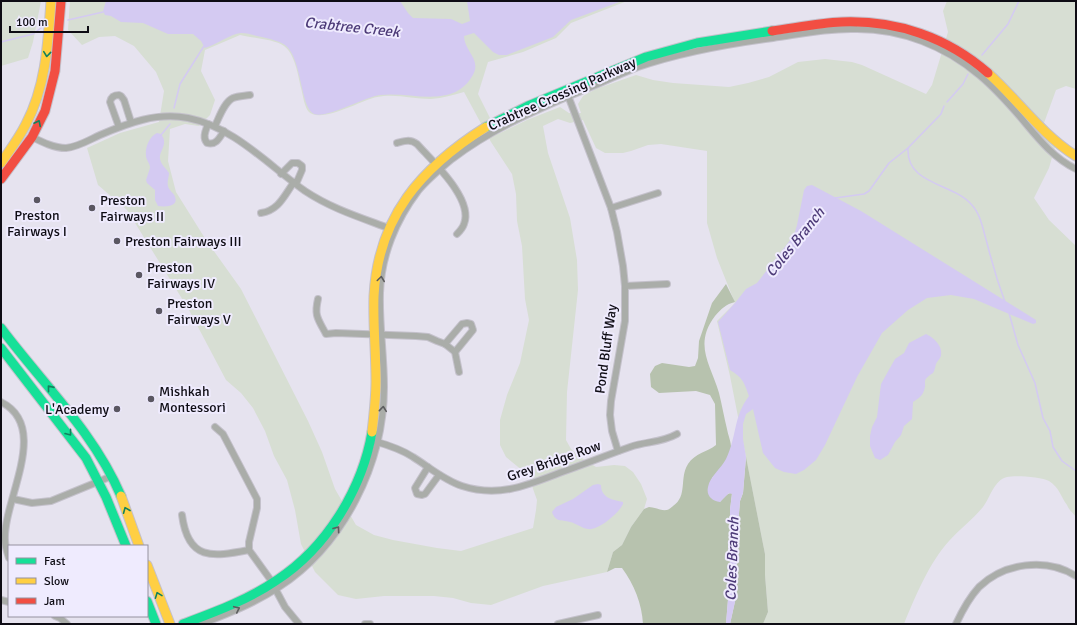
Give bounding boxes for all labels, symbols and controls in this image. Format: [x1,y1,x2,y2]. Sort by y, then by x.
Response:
scale bar [10,8,88,34]
water label: Crabtree Creek [303,13,402,41]
text: 100 m [16,15,48,30]
one-way arrow [42,51,51,57]
street label: Crabtree Crossing Parkway [485,54,639,134]
one-way arrow [34,120,41,127]
place label: Preston Fairways II [100,192,164,225]
marker: Preston Fairways I [32,195,42,205]
marker: Preston Fairways II [87,203,97,213]
water label: Coles Branch [762,203,829,280]
place label: Preston Fairways I [7,207,67,240]
place label: Preston Fairways III [125,233,242,250]
marker: Preston Fairways III [112,236,122,246]
place label: Preston Fairways IV [147,259,215,292]
marker: Preston Fairways IV [134,270,144,280]
one-way arrow [376,276,385,282]
place label: Preston Fairways V [167,295,231,328]
street label: Pond Bluff Way [591,303,621,395]
marker: Preston Fairways V [154,306,164,316]
place label: Mishkah Montessori [159,383,226,416]
one-way arrow [47,386,54,393]
marker: Mishkah Montessori [146,394,156,404]
place label: L'Academy [45,401,109,418]
marker: L'Academy [112,404,122,414]
one-way arrow [378,406,387,412]
one-way arrow [64,429,71,436]
street label: Grey Bridge Row [505,437,603,485]
one-way arrow [122,506,130,513]
water label: Coles Branch [722,516,742,601]
one-way arrow [333,527,340,534]
legend [8,545,148,617]
text: Fast [44,554,65,569]
text: Slow [44,574,69,589]
one-way arrow [155,591,163,598]
text: Jam [44,594,65,609]
one-way arrow [233,606,240,614]

